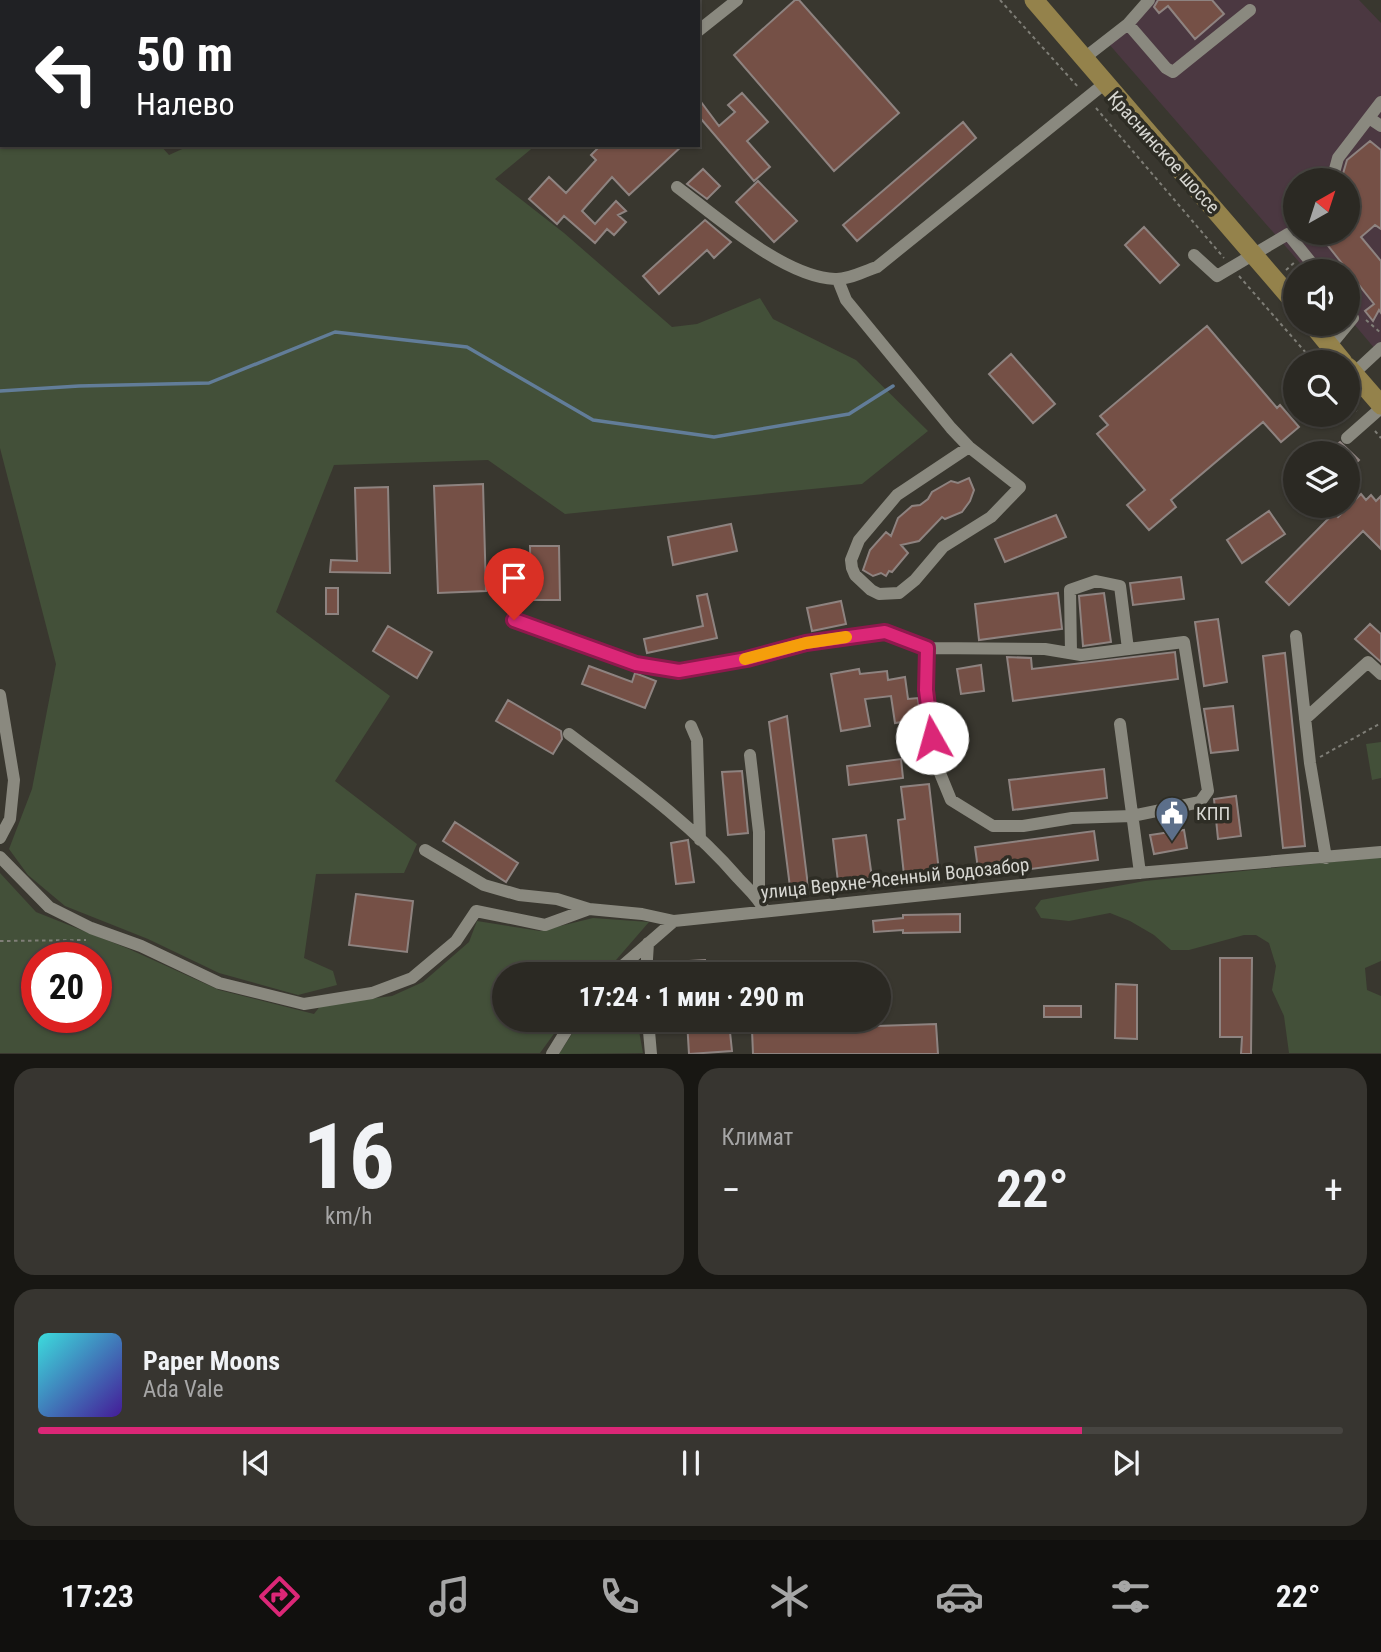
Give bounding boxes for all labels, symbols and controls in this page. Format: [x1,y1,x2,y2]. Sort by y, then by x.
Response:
text: 50 m [136,26,233,83]
icon: left [21,28,112,119]
text: Налево [136,85,235,123]
street label: Краснинское шоссе [1103,86,1225,218]
north arrow [1283,168,1360,245]
map controls [1283,168,1360,518]
button: sound [1283,259,1360,336]
button: search [1283,350,1360,427]
button: layers [1283,441,1360,518]
pin [484,548,544,620]
icon: arrive [495,559,533,597]
position arrow [895,701,969,775]
public building icon: КПП [1153,794,1191,843]
place label: КПП [1196,802,1230,825]
street label: улица Верхне-Ясенный Водозабор [760,853,1030,904]
speed limit sign: 20 [21,942,112,1033]
text: 17:24 · 1 мин · 290 m [579,982,804,1012]
text: 16 [303,1104,395,1210]
text: Климат [722,1124,793,1151]
text: 22° [996,1159,1069,1220]
text: − [722,1168,741,1212]
text: + [1324,1168,1343,1212]
text: km/h [325,1203,372,1230]
text: Paper Moons [143,1346,280,1376]
text: Ada Vale [143,1376,223,1403]
icon: previous [237,1444,275,1482]
icon: pause [672,1444,710,1482]
icon: next [1107,1444,1145,1482]
icon: directions [255,1572,304,1621]
icon: music [425,1572,474,1621]
icon: phone [595,1572,644,1621]
icon: climate [765,1572,814,1621]
icon: car [935,1572,984,1621]
icon: filters [1106,1572,1155,1621]
text: 17:23 [61,1577,134,1615]
text: 22° [1276,1577,1320,1615]

